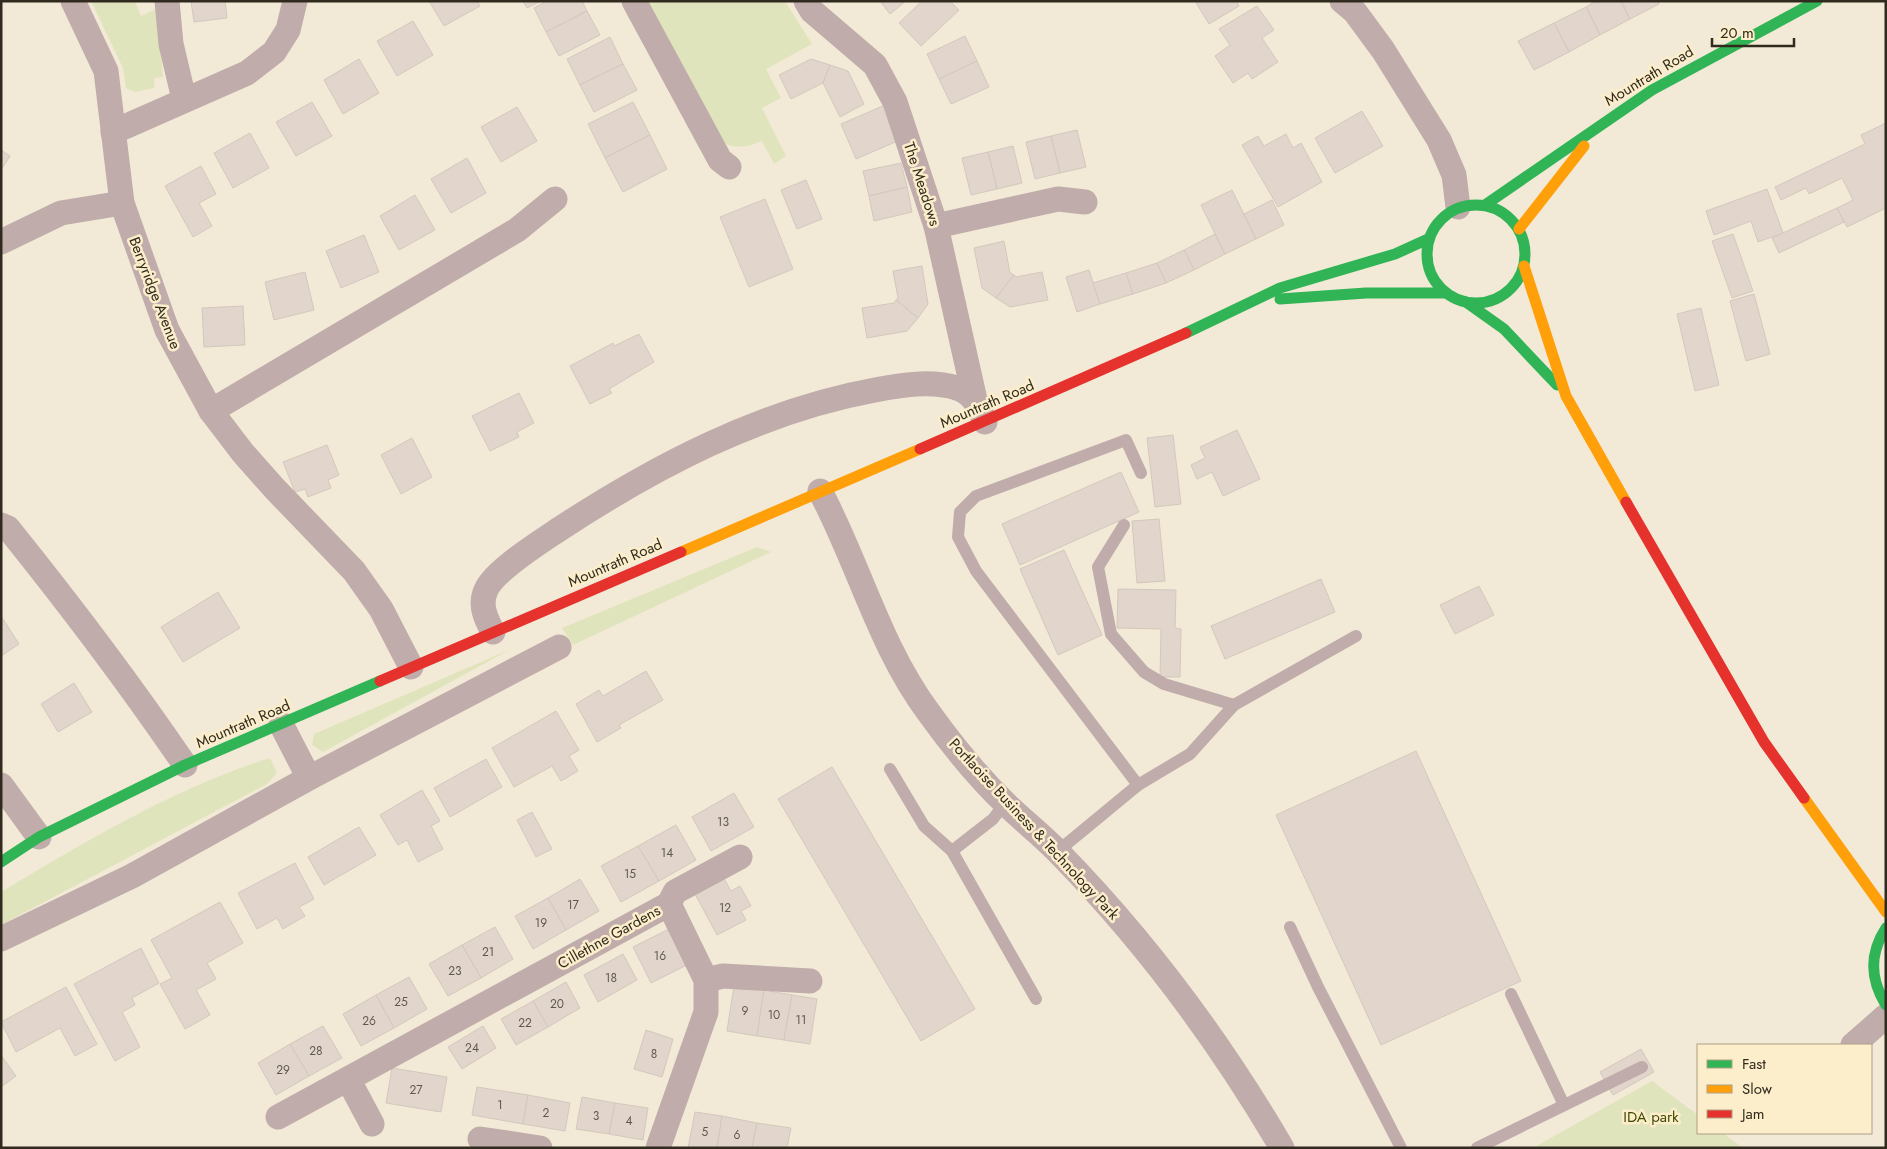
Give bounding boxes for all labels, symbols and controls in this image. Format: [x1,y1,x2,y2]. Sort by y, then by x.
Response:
scale bar [1712,15,1794,47]
text: 20 m [1720,22,1754,44]
street label: Mountrath Road [1600,41,1698,111]
street label: The Meadows [898,139,946,229]
street label: Berryridge Avenue [123,234,187,353]
street label: Mountrath Road [936,374,1038,434]
street label: Mountrath Road [564,533,666,593]
street label: Mountrath Road [192,694,294,754]
street label: Portlaoise Business & Technology Park [944,733,1125,925]
house number: 13 [717,813,729,831]
house number: 14 [661,844,673,862]
house number: 15 [624,865,636,883]
house number: 17 [567,896,580,914]
house number: 12 [719,899,731,917]
street label: Cillethne Gardens [554,900,664,974]
house number: 19 [535,914,547,932]
house number: 21 [482,943,494,961]
house number: 16 [654,947,666,965]
house number: 23 [448,962,462,980]
house number: 18 [605,969,617,987]
house number: 25 [394,993,408,1011]
house number: 20 [550,995,564,1013]
house number: 9 [742,1002,749,1020]
house number: 10 [768,1006,780,1024]
house number: 11 [796,1011,806,1029]
house number: 26 [362,1012,376,1030]
house number: 22 [518,1014,532,1032]
house number: 24 [465,1039,479,1057]
house number: 28 [309,1042,323,1060]
legend [1697,1044,1872,1134]
house number: 8 [651,1045,657,1063]
text: Fast [1742,1053,1766,1075]
house number: 29 [276,1061,290,1079]
text: Slow [1742,1078,1773,1100]
house number: 27 [409,1081,423,1099]
house number: 1 [497,1096,503,1114]
text: Jam [1740,1103,1765,1125]
house number: 2 [543,1104,550,1122]
park label: IDA park [1623,1106,1679,1128]
house number: 3 [593,1107,600,1125]
house number: 4 [626,1112,633,1130]
house number: 5 [702,1123,709,1141]
house number: 6 [734,1126,741,1144]

